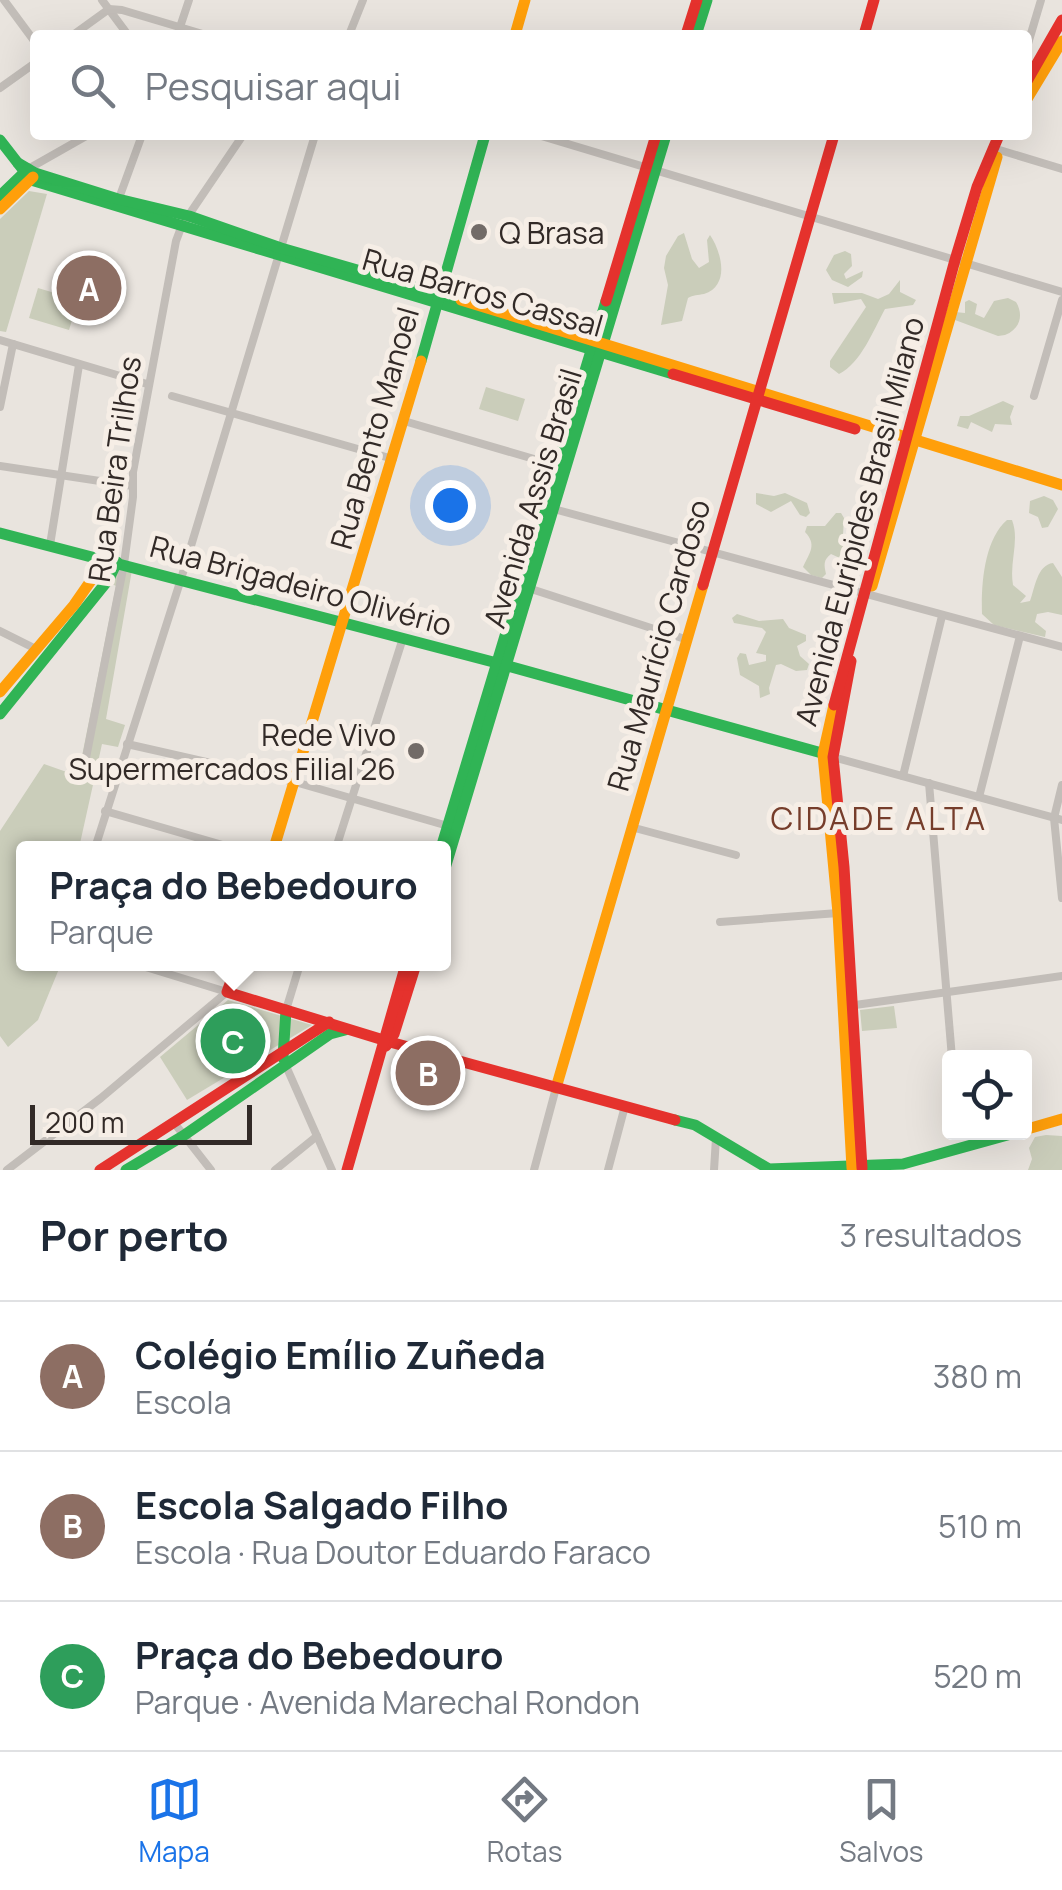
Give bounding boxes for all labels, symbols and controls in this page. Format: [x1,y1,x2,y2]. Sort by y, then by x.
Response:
search box [30,30,1032,140]
icon: search [65,58,120,113]
text: Pesquisar aqui [145,59,401,111]
place label: Q Brasa [499,212,604,253]
marker: Q Brasa [468,221,490,243]
street label: Rua Barros Cassal [358,238,608,346]
pin: A [56,250,122,326]
street label: Rua Bento Manoel [320,302,428,554]
street label: Avenida Euripides Brasil Milano [785,312,933,730]
street label: Rua Beira Trilhos [78,353,150,585]
street label: Avenida Assis Brasil [473,363,591,633]
your location [425,480,476,531]
street label: Rua Maurício Cardoso [597,495,719,795]
street label: Rua Brigadeiro Olivério [146,525,456,645]
place label: Rede Vivo Supermercados Filial 26 [68,714,396,789]
marker: Rede Vivo Supermercados Filial 26 [405,740,427,762]
district label: CIDADE ALTA [770,796,988,840]
popup [16,841,451,971]
text: Praça do Bebedouro [49,858,418,910]
text: Parque [49,910,154,954]
pin: C [200,1004,266,1078]
pin: B [396,1036,460,1110]
map controls [942,1050,1032,1140]
button: locate [942,1050,1032,1140]
scale bar [30,1100,252,1144]
text: 200 m [45,1103,124,1141]
text: Por perto [40,1206,228,1264]
text: 3 resultados [840,1213,1022,1257]
text: Colégio Emílio Zuñeda [135,1328,546,1380]
text: A [62,1354,83,1398]
text: 380 m [933,1354,1022,1398]
text: Escola [135,1380,231,1424]
text: Escola Salgado Filho [135,1478,509,1530]
text: B [62,1504,83,1548]
text: 510 m [938,1504,1022,1548]
text: Escola · Rua Doutor Eduardo Faraco [135,1530,651,1574]
text: Praça do Bebedouro [135,1628,504,1680]
text: C [61,1654,84,1698]
text: 520 m [933,1654,1022,1698]
text: Parque · Avenida Marechal Rondon [135,1680,640,1724]
tab: Mapa [138,1772,210,1870]
tab: Rotas [487,1772,562,1870]
tab: Salvos [839,1772,924,1870]

